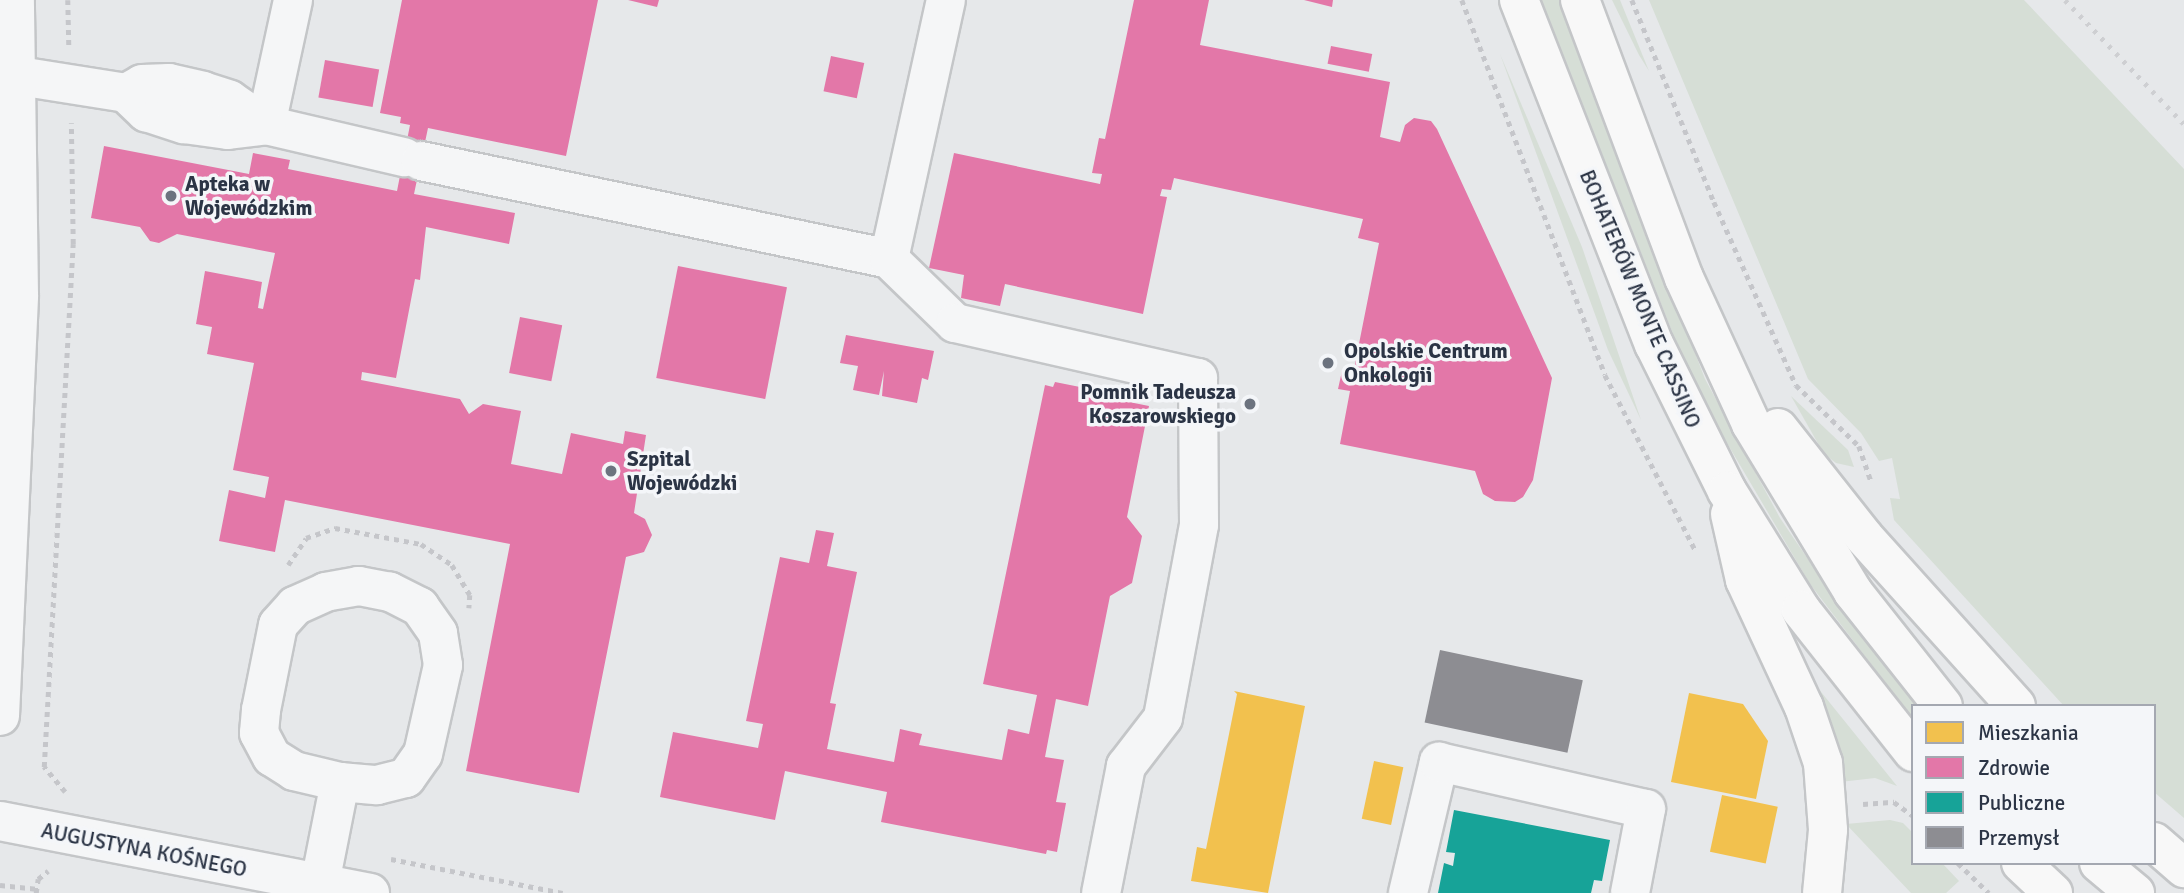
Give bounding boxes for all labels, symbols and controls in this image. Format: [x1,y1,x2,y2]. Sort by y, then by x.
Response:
street label: BOHATERÓW MONTE CASSINO [1574,166,1706,432]
place label: Apteka w Wojewódzkim [185,171,312,221]
marker: Apteka w Wojewódzkim [163,188,179,204]
place label: Opolskie Centrum Onkologii [1344,338,1508,388]
marker: Opolskie Centrum Onkologii [1318,353,1338,373]
place label: Pomnik Tadeusza Koszarowskiego [1080,379,1236,429]
marker: Pomnik Tadeusza Koszarowskiego [1242,396,1258,412]
place label: Szpital Wojewódzki [627,446,737,496]
marker: Szpital Wojewódzki [601,461,621,481]
legend [1911,704,2156,865]
text: Mieszkania [1978,720,2079,746]
text: Zdrowie [1978,755,2050,781]
text: Publiczne [1978,790,2065,816]
street label: AUGUSTYNA KOŚNEGO [39,818,249,882]
text: Przemysł [1978,825,2059,851]

